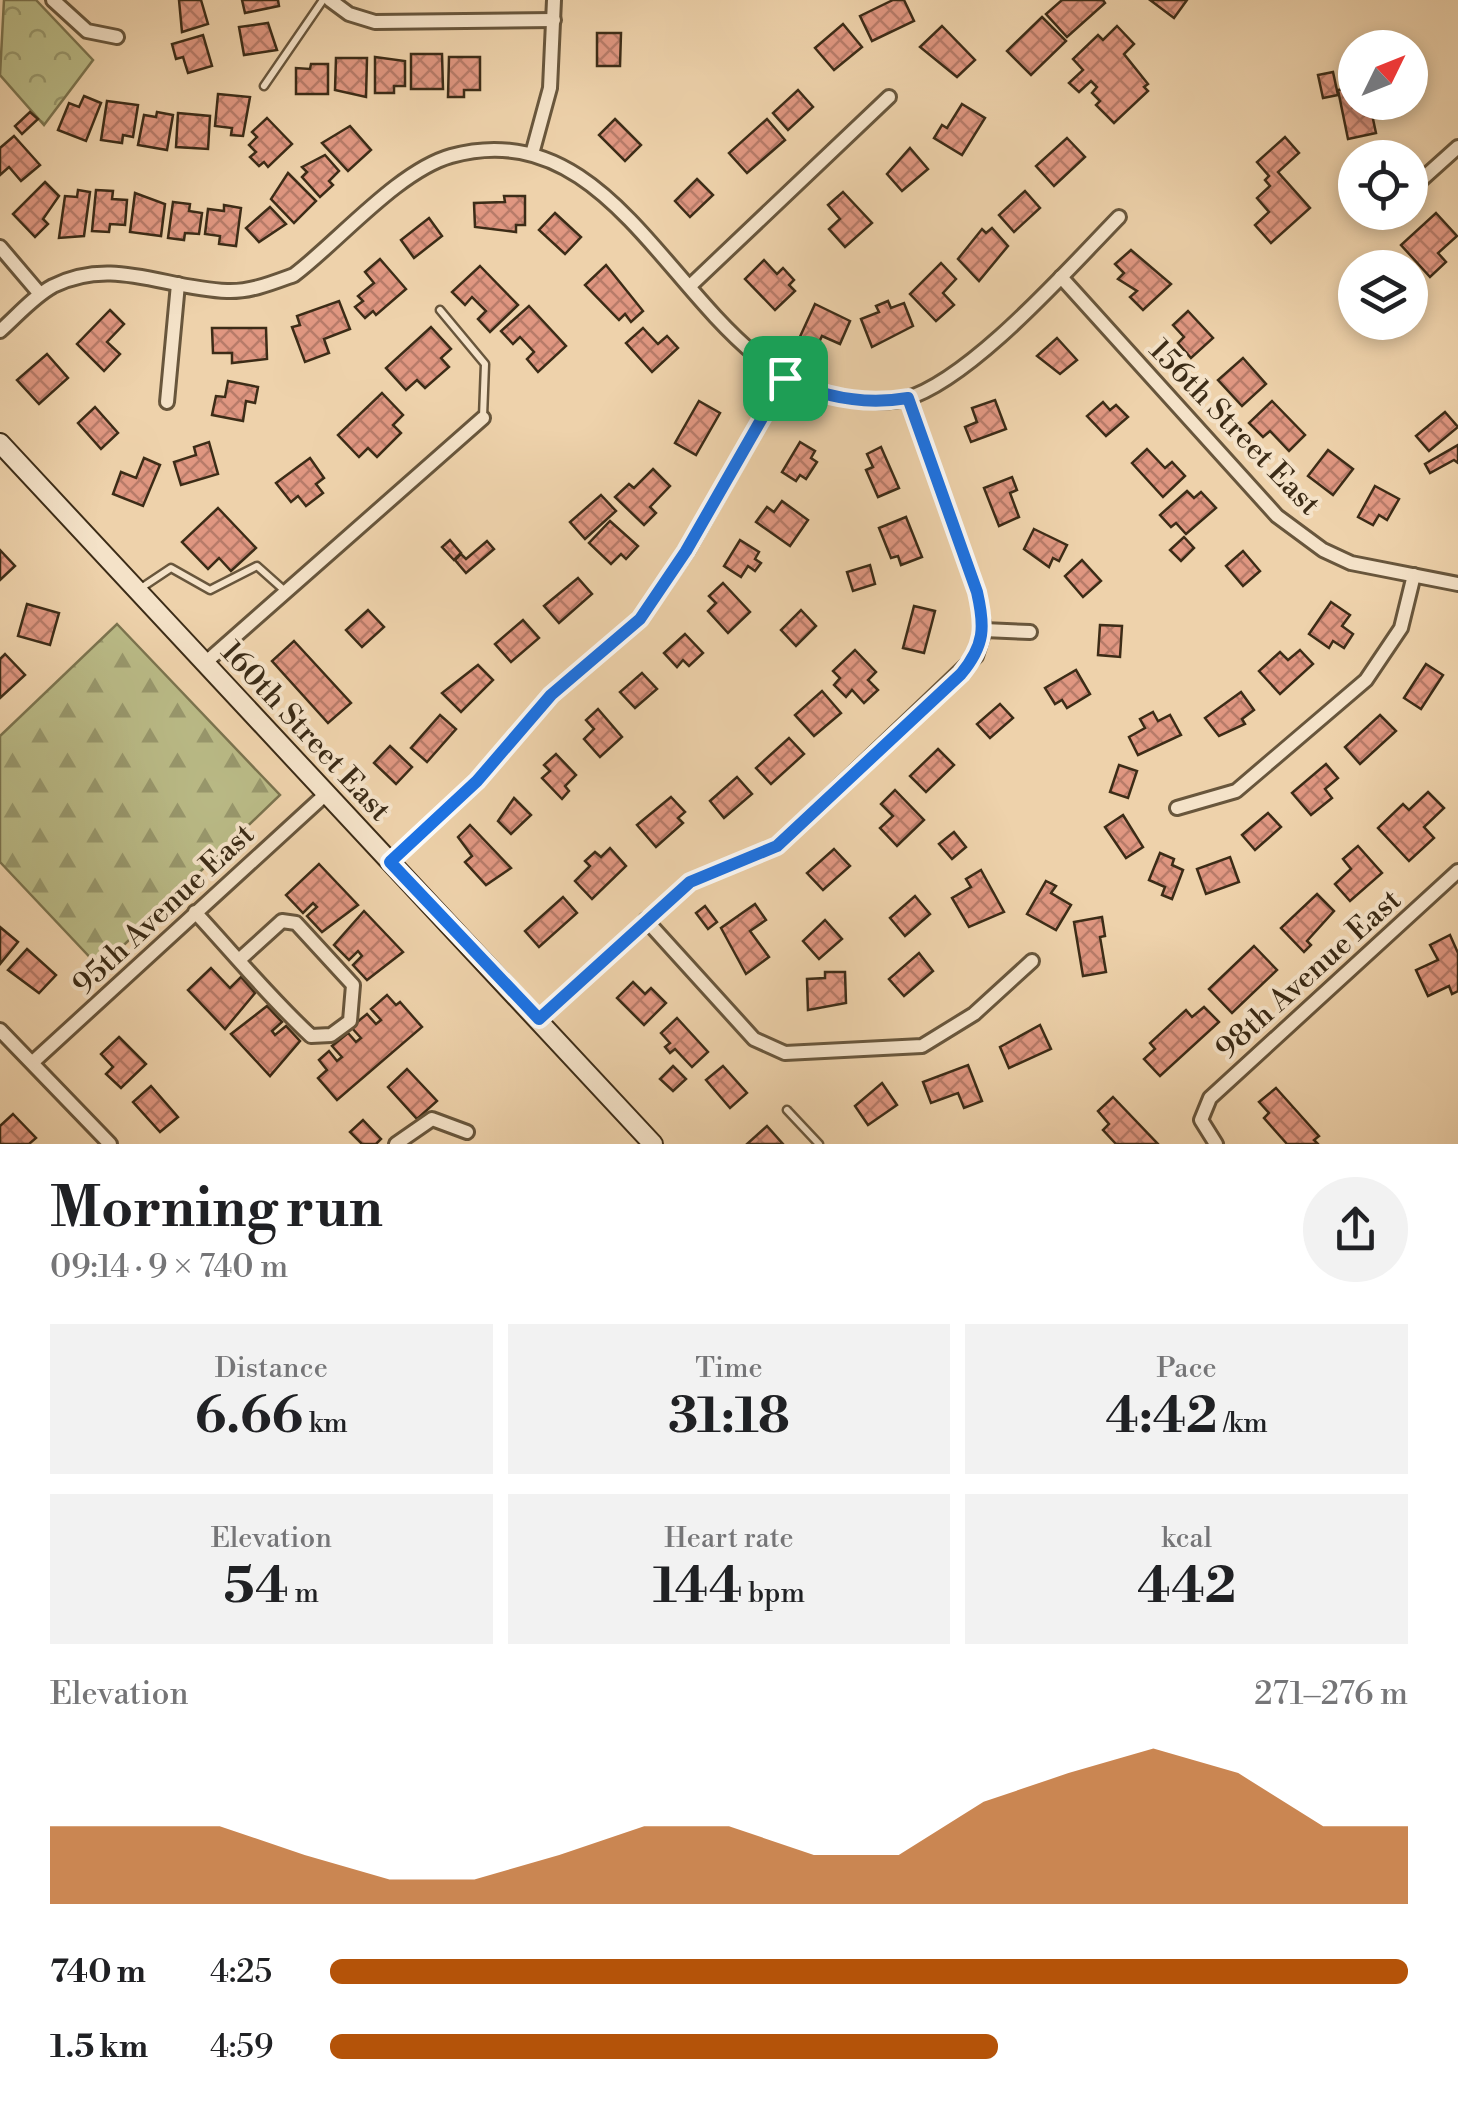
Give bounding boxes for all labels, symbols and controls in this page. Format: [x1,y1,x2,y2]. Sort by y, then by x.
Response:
north arrow [1338,30,1428,120]
map controls [1338,30,1428,340]
button: locate [1338,140,1428,230]
button: layers [1338,250,1428,340]
street label: 156th Street East [1141,332,1328,524]
pin [743,336,828,421]
icon: arrive [758,351,813,406]
street label: 160th Street East [212,634,399,830]
street label: 95th Avenue East [65,816,263,1004]
street label: 98th Avenue East [1208,881,1410,1068]
text: Morning run [50,1175,383,1244]
button: share [1303,1177,1408,1282]
text: 09:14 · 9 × 740 m [50,1247,288,1287]
text: Distance [215,1351,328,1386]
text: Time [695,1351,763,1386]
text: Pace [1157,1351,1217,1386]
text: 6.66 [195,1386,303,1448]
text: 31:18 [668,1386,790,1448]
text: 4:42 [1106,1386,1218,1448]
text: km [303,1406,348,1441]
text: /km [1218,1406,1268,1441]
text: Elevation [211,1521,332,1556]
text: Heart rate [664,1521,794,1556]
text: kcal [1161,1521,1212,1556]
text: 54 [224,1556,289,1618]
text: 144 [653,1556,743,1618]
text: 442 [1137,1556,1236,1618]
text: m [289,1576,319,1611]
text: bpm [743,1576,805,1611]
text: Elevation [50,1674,189,1714]
text: 271–276 m [1254,1674,1408,1714]
text: 740 m [50,1952,146,1992]
text: 4:25 [210,1952,272,1992]
text: 1.5 km [50,2027,148,2067]
text: 4:59 [210,2027,273,2067]

